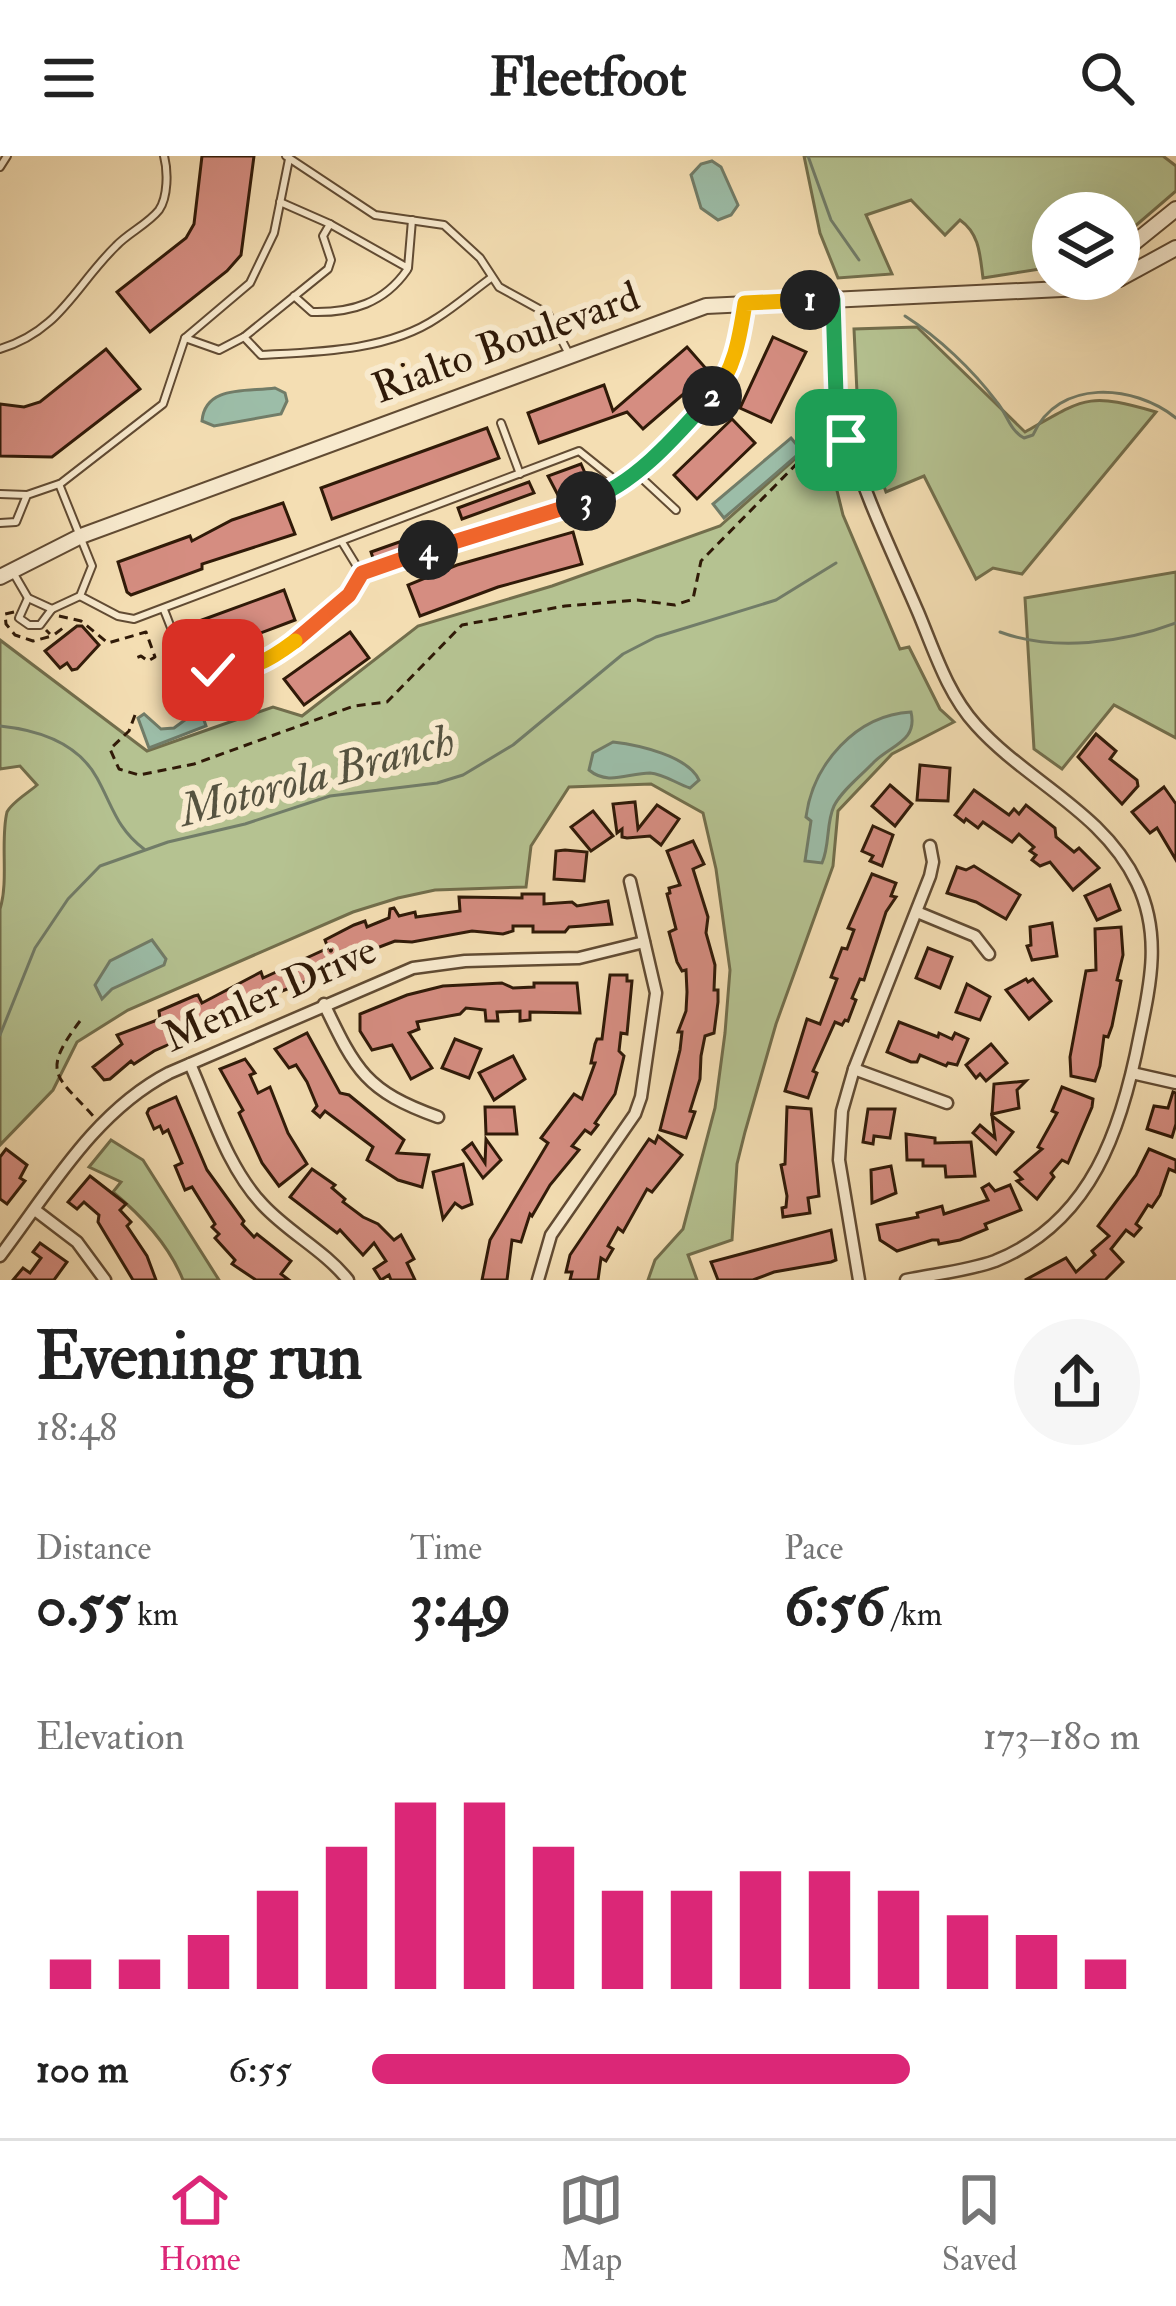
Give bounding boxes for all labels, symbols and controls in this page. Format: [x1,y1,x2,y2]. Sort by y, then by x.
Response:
text: Fleetfoot [490,44,686,112]
icon: menu [36,45,102,111]
icon: search [1074,45,1140,111]
map controls [1032,192,1140,300]
button: layers [1032,192,1140,300]
pin: 1 [780,270,840,330]
street label: Rialto Boulevard [365,271,647,415]
text: 1 [804,279,816,320]
pin: 2 [682,366,742,426]
text: 2 [704,375,720,416]
pin [795,389,897,491]
icon: arrive [813,407,879,473]
pin: 3 [556,471,616,531]
text: 3 [580,480,592,521]
pin: 4 [398,520,458,580]
text: 4 [419,529,437,570]
pin [162,619,264,721]
icon: check [180,637,246,703]
water label: Motorola Branch [170,712,461,840]
street label: Menler Drive [155,924,385,1064]
text: Evening run [36,1316,362,1399]
button: share [1014,1319,1140,1445]
text: 18:48 [36,1403,117,1452]
text: Distance [36,1528,151,1569]
text: Time [410,1528,482,1569]
text: Pace [784,1528,843,1569]
text: 0.55 [36,1569,130,1644]
text: 3:49 [410,1569,511,1644]
text: 6:56 [784,1569,886,1644]
text: km [130,1594,178,1635]
text: /km [886,1594,942,1635]
text: Elevation [36,1712,185,1761]
text: 173–180 m [983,1712,1140,1761]
text: 100 m [36,2045,128,2094]
text: 6:55 [228,2045,292,2094]
tab: Home [159,2167,241,2280]
tab: Map [558,2167,624,2280]
tab: Saved [942,2167,1017,2280]

